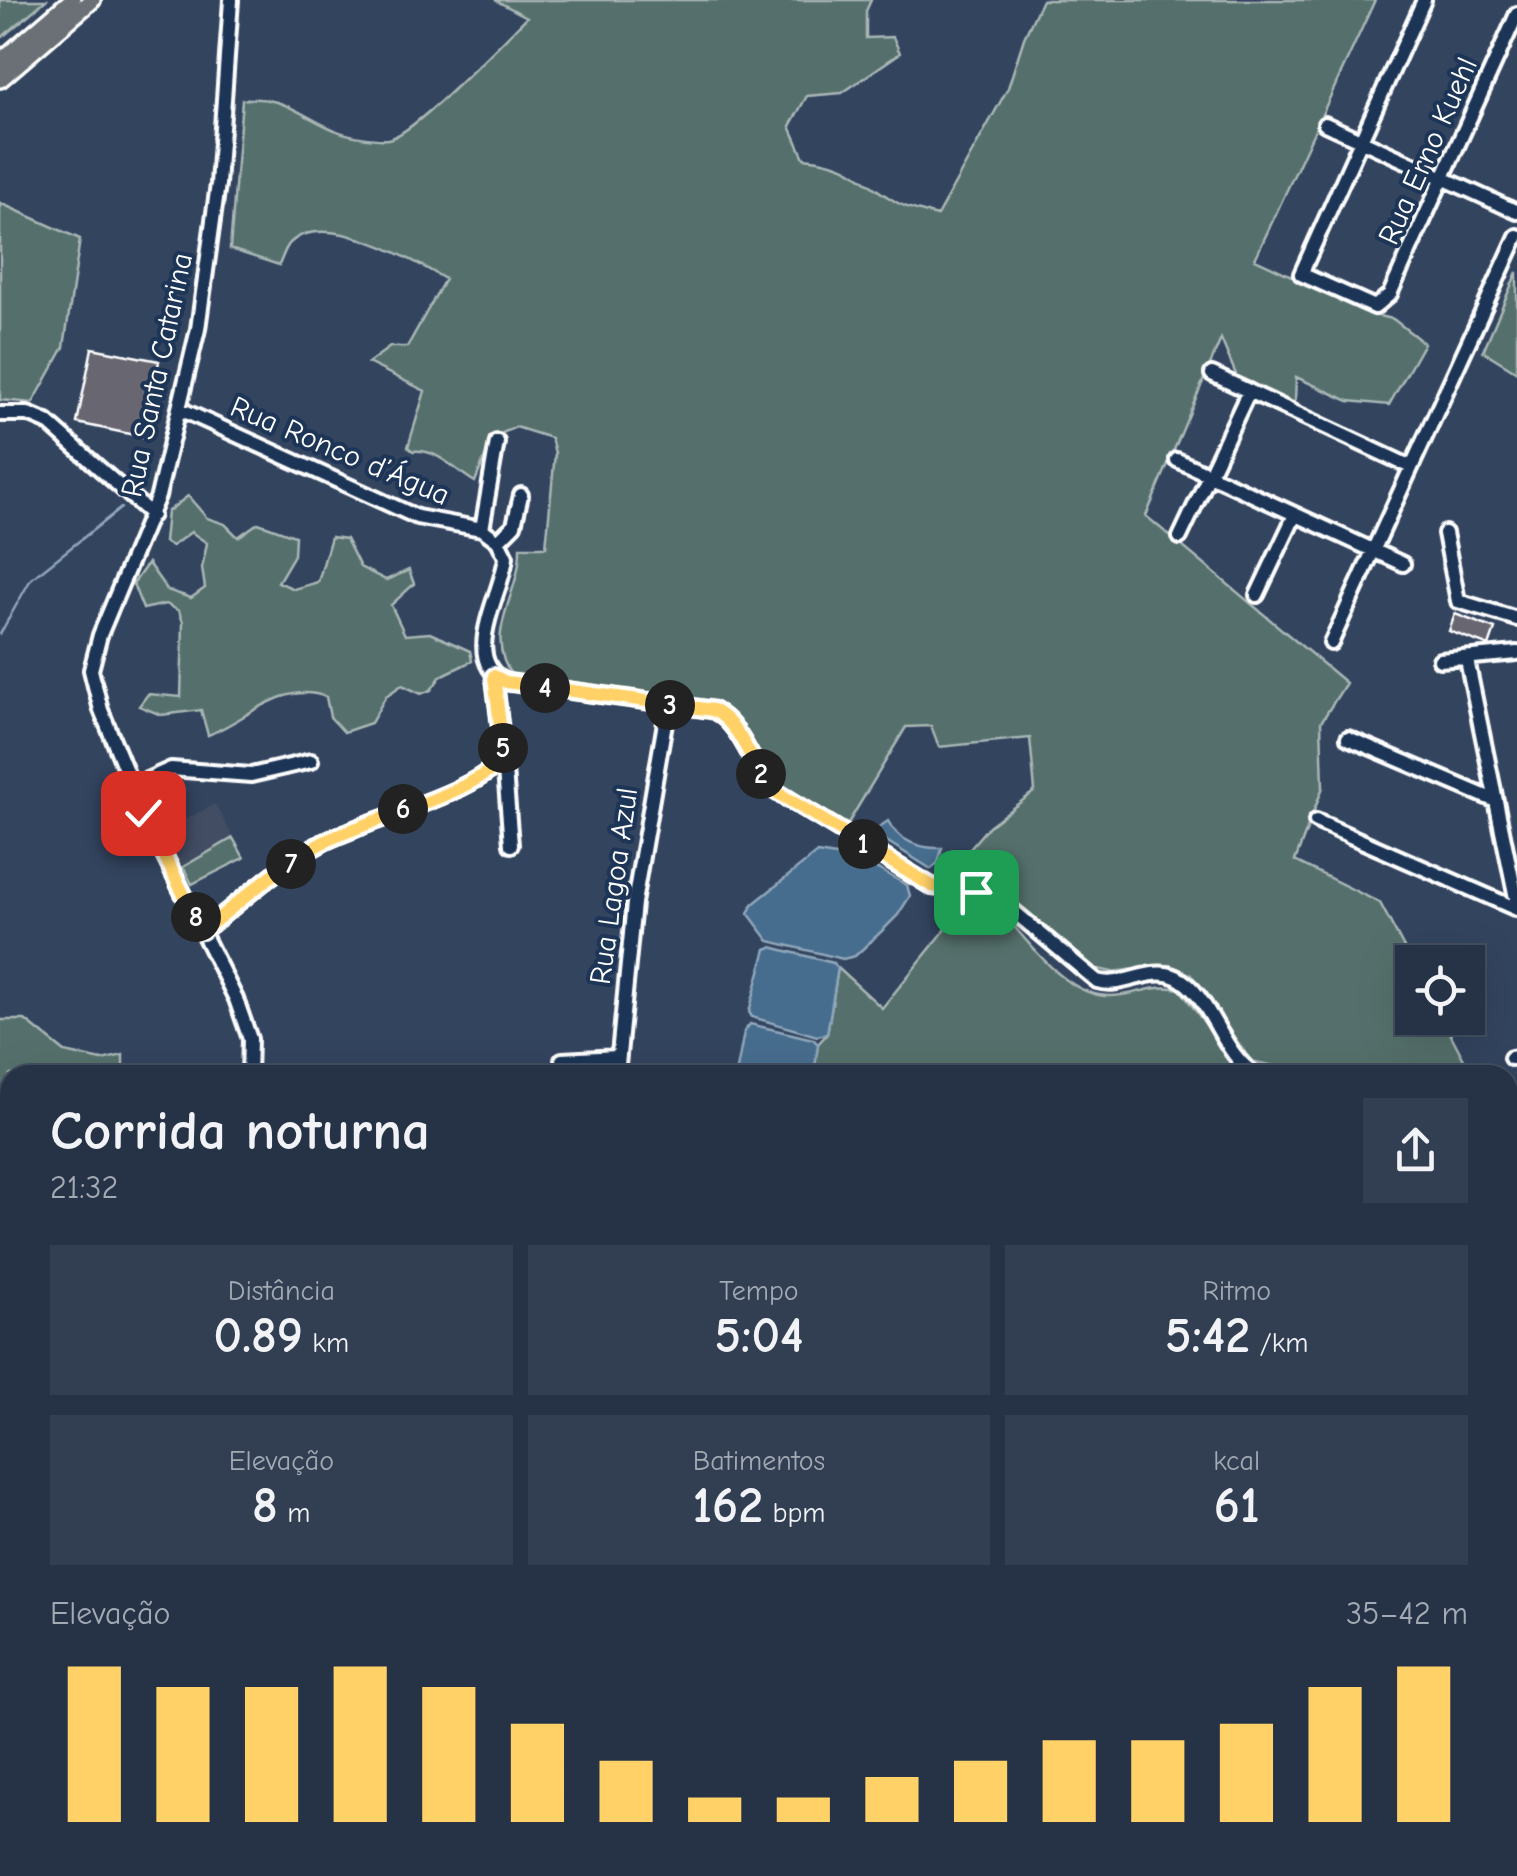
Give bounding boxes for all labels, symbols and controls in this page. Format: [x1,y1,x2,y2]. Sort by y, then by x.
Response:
street label: Rua Erno Kuehl [1371,52,1485,250]
street label: Rua Santa Catarina [114,250,200,500]
street label: Rua Ronco d’Água [225,388,455,513]
pin: 4 [520,663,570,713]
text: 4 [538,672,552,704]
pin: 3 [645,680,695,730]
text: 3 [663,689,677,721]
pin: 5 [478,723,528,773]
text: 5 [496,732,510,764]
pin: 2 [736,749,786,799]
text: 2 [754,758,768,790]
pin [101,771,186,856]
pin: 6 [378,784,428,834]
street label: Rua Lagoa Azul [583,785,645,987]
icon: check [116,786,171,841]
text: 6 [396,793,410,825]
pin: 1 [838,819,888,869]
text: 1 [857,828,869,860]
pin: 7 [266,839,316,889]
text: 7 [285,848,297,880]
pin [934,850,1019,935]
icon: arrive [949,865,1004,920]
pin: 8 [171,892,221,942]
text: 8 [189,901,203,933]
map controls [1395,945,1485,1035]
button: locate [1395,945,1485,1035]
button: share [1363,1098,1468,1203]
text: Corrida noturna [50,1099,430,1163]
text: 21:32 [50,1169,118,1206]
text: Distância [228,1275,335,1307]
text: Tempo [719,1275,799,1307]
text: Ritmo [1202,1275,1271,1307]
text: 0.89 [214,1307,303,1365]
text: 5:04 [715,1307,803,1365]
text: 5:42 [1165,1307,1250,1365]
text: km [303,1327,349,1359]
text: /km [1250,1327,1308,1359]
text: Elevação [229,1445,334,1477]
text: Batimentos [693,1445,825,1477]
text: kcal [1213,1445,1260,1477]
text: 8 [252,1477,278,1535]
text: 162 [692,1477,763,1535]
text: 61 [1214,1477,1260,1535]
text: m [278,1497,310,1529]
text: bpm [763,1497,826,1529]
text: Elevação [50,1595,170,1632]
text: 35–42 m [1346,1595,1468,1632]

